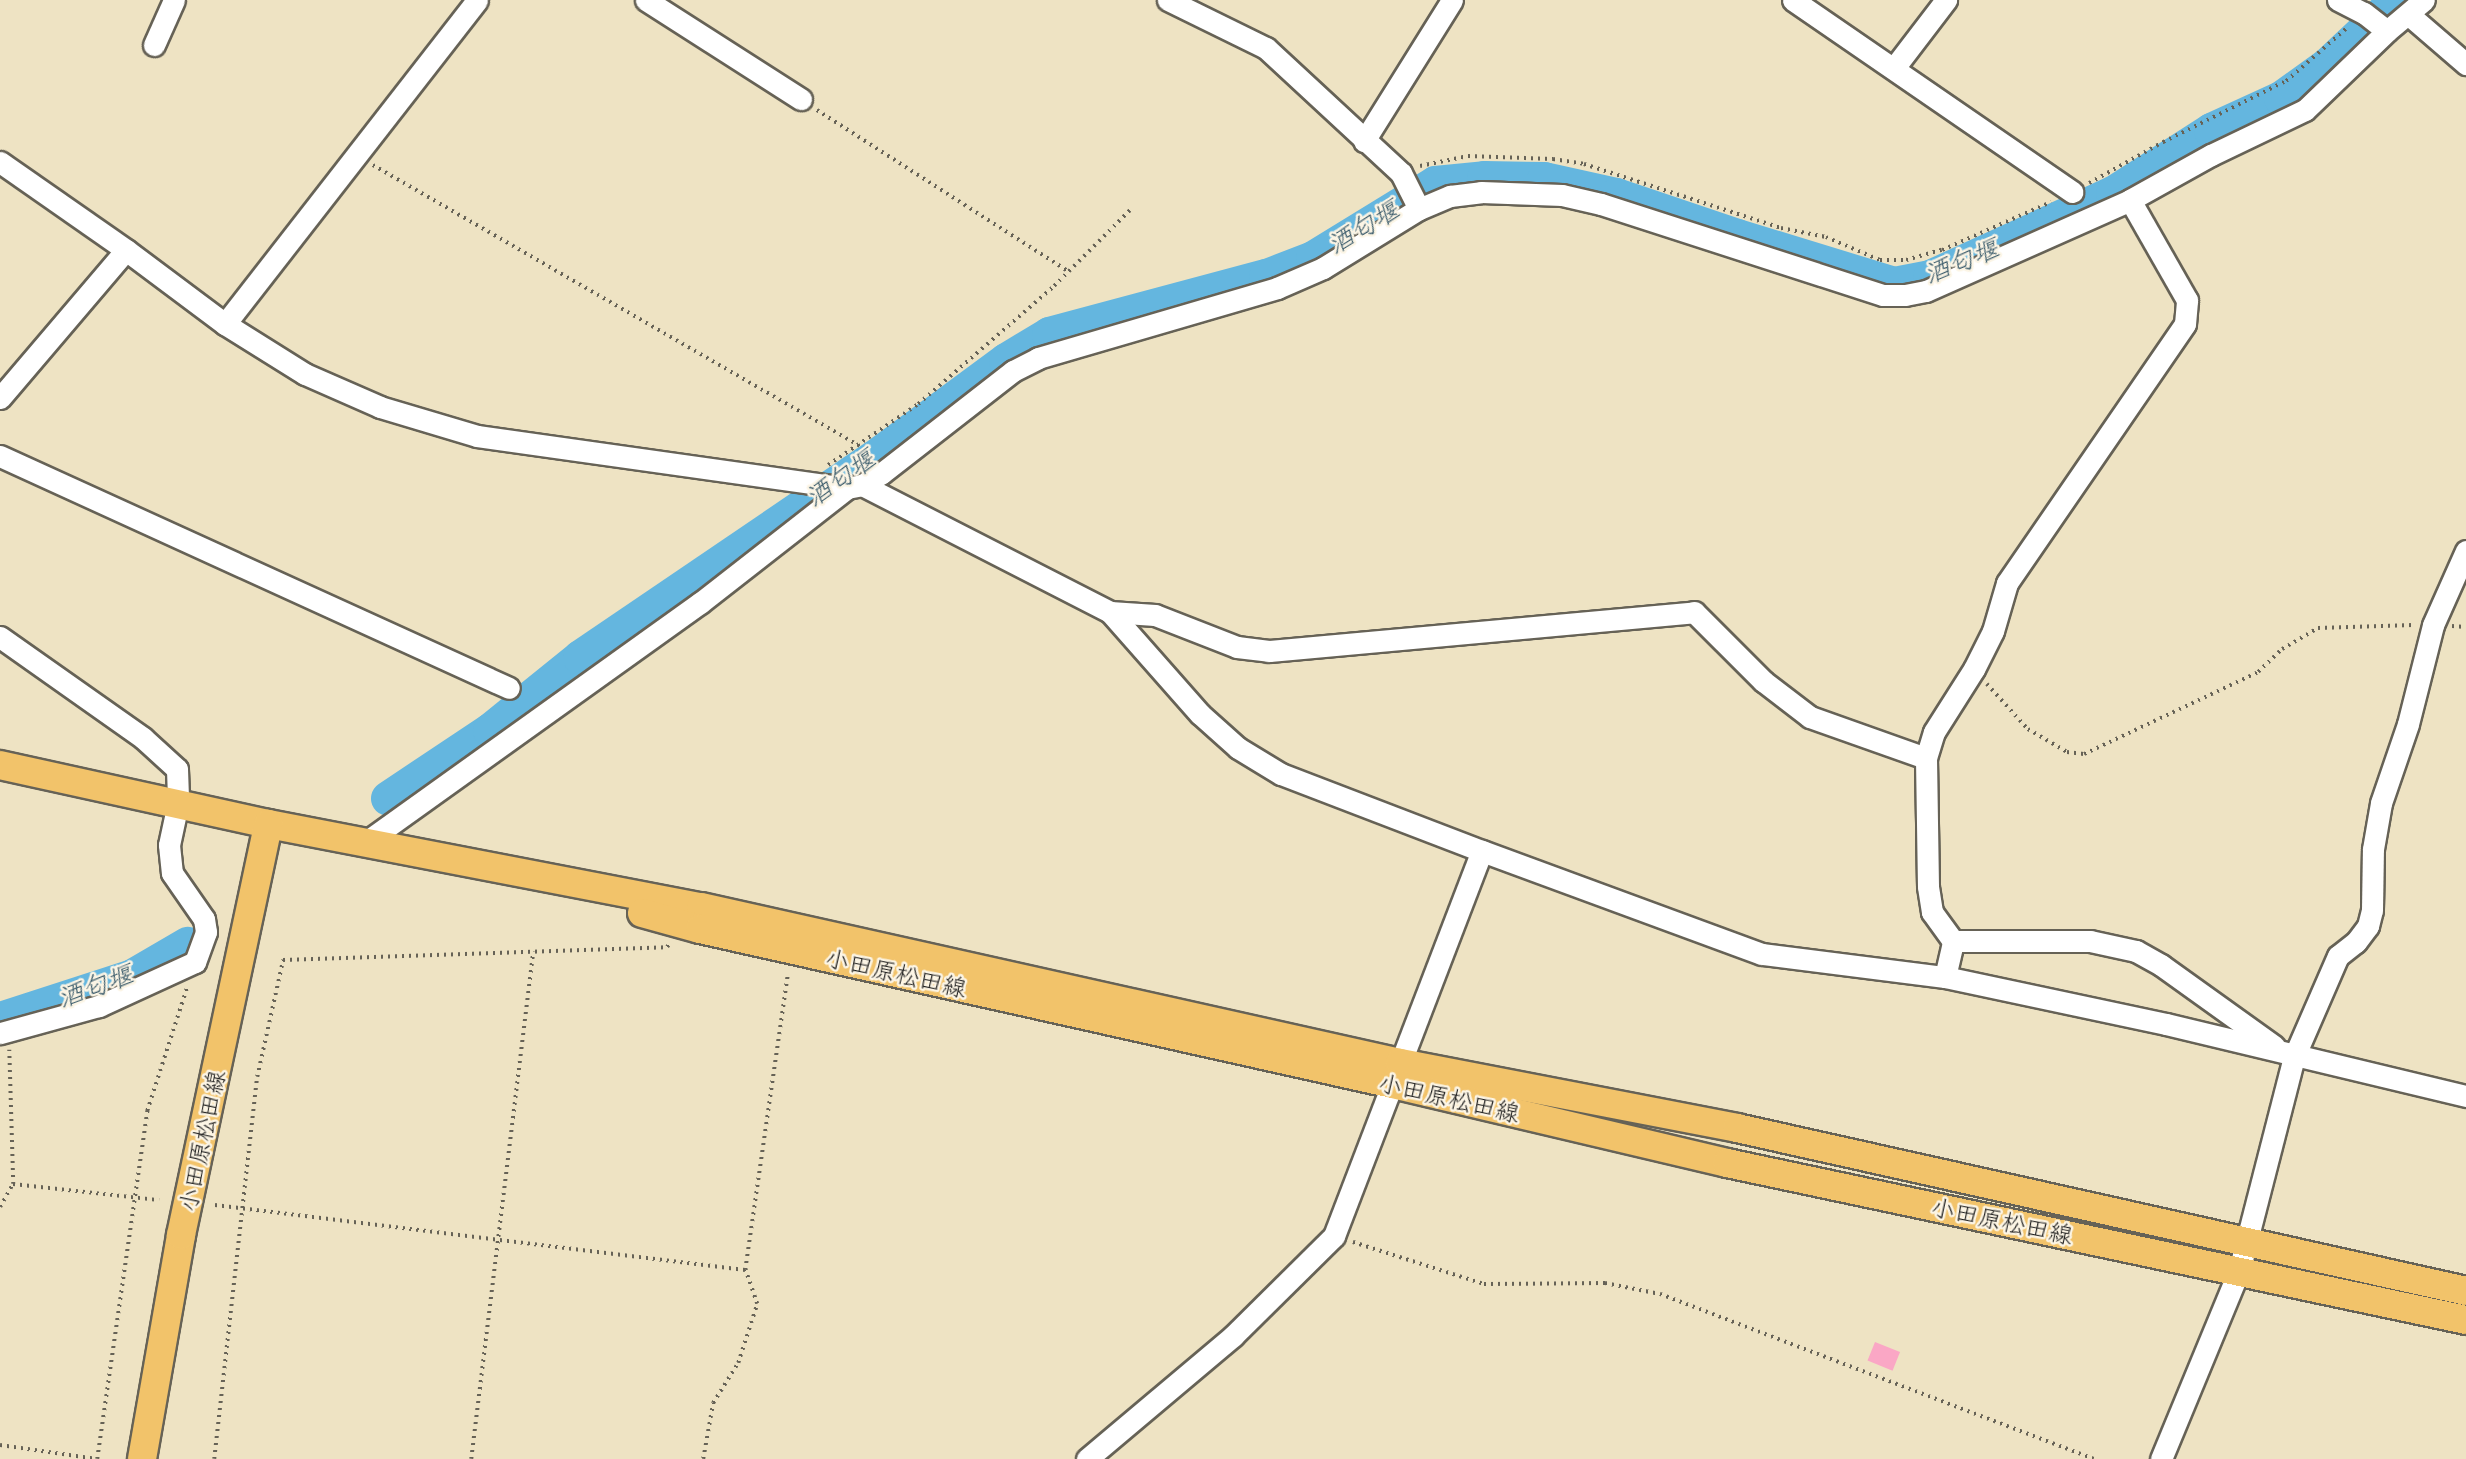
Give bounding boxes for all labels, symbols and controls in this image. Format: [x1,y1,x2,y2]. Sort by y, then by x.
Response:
water label: 酒匂堰 [1322,194,1404,260]
water label: 酒匂堰 [1919,232,2003,290]
water label: 酒匂堰 [799,443,881,513]
street label: 小田原松田線 [823,943,969,1003]
water label: 酒匂堰 [53,958,137,1014]
street label: 小田原松田線 [173,1068,231,1214]
street label: 小田原松田線 [1376,1068,1522,1128]
street label: 小田原松田線 [1929,1192,2075,1250]

